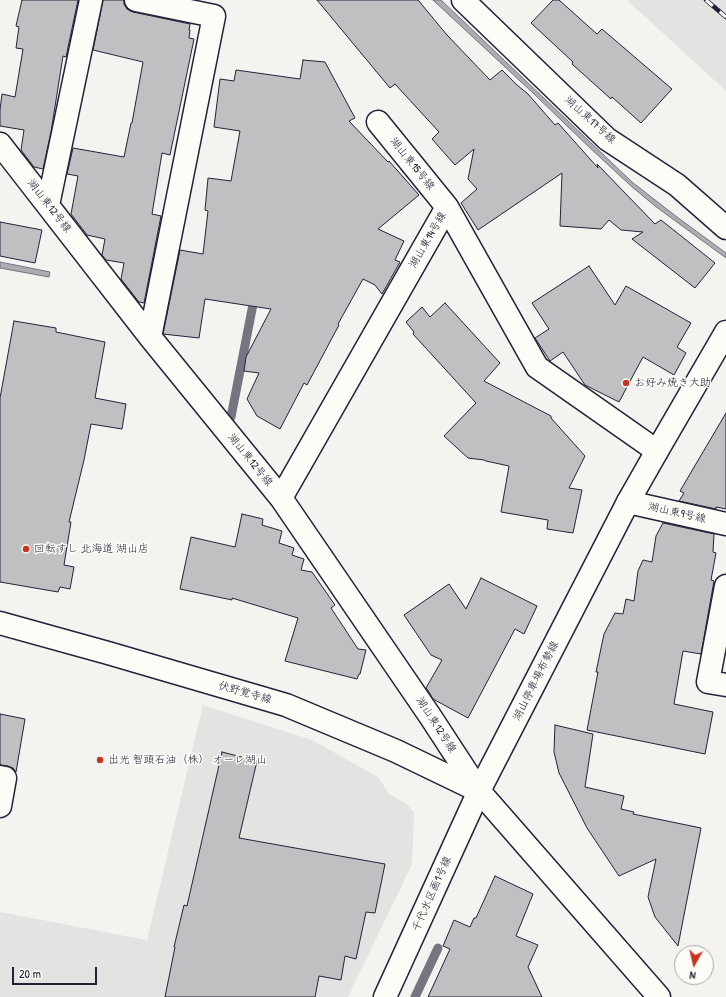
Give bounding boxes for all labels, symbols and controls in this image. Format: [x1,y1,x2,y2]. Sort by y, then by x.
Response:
street label: 湖山東17号線 [562,94,618,146]
street label: 湖山東15号線 [387,135,437,193]
street label: 湖山東12号線 [24,177,74,235]
street label: 湖山東14号線 [407,209,449,271]
place label: お好み焼き大助 [634,376,711,390]
marker: お好み焼き大助 [621,378,631,388]
street label: 湖山東12号線 [225,431,275,489]
street label: 湖山東9号線 [647,500,707,526]
place label: 回転すし 北海道 湖山店 [34,542,149,556]
marker: 回転すし 北海道 湖山店 [21,544,31,554]
street label: 湖山停車場布勢線 [510,639,562,723]
street label: 伏野覚寺線 [217,679,273,707]
street label: 湖山東12号線 [413,695,459,755]
place label: 出光 智頭石油（株） オーレ湖山 [108,753,267,767]
marker: 出光 智頭石油（株） オーレ湖山 [95,755,105,765]
street label: 千代水区画1号線 [409,854,455,934]
north arrow [674,945,714,985]
scale bar [14,959,99,985]
text: 20 m [19,965,41,982]
text: N [689,969,696,983]

